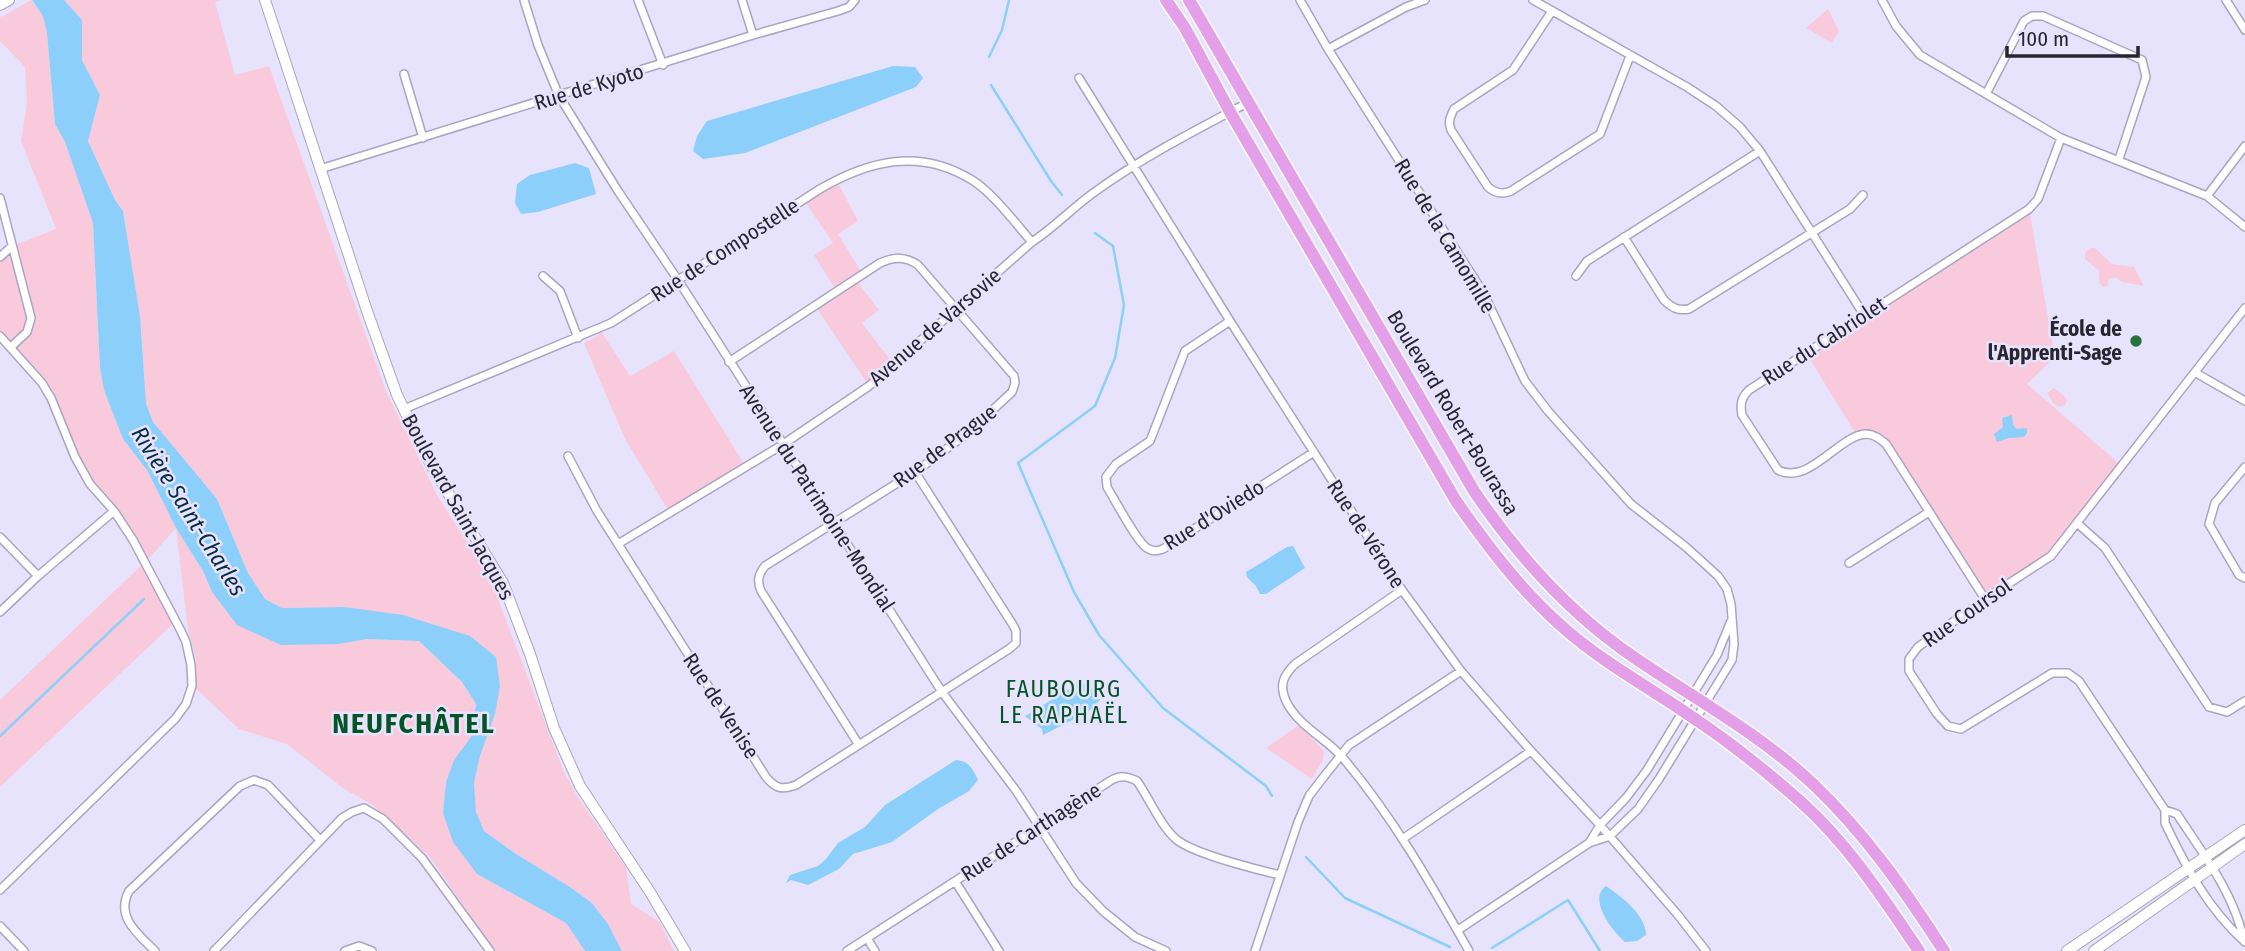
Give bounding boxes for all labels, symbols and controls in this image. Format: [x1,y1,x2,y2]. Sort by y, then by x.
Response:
scale bar [2007,14,2138,58]
text: 100 m [2018,26,2069,52]
street label: Rue de Kyoto [531,58,647,116]
street label: Rue de la Camomille [1389,154,1501,318]
street label: Rue de Compostelle [646,192,804,308]
street label: Avenue de Varsovie [864,263,1006,391]
street label: Rue du Cabriolet [1757,291,1891,391]
street label: Boulevard Robert-Bourassa [1381,306,1525,520]
place label: École de l'Apprenti-Sage [1988,315,2122,366]
marker: École de l'Apprenti-Sage [2128,333,2144,349]
street label: Avenue du Patrimoine-Mondial [734,379,901,617]
street label: Rue de Prague [888,399,1002,493]
street label: Boulevard Saint-Jacques [396,410,520,604]
water label: Rivière Saint-Charles [126,421,253,601]
street label: Rue d'Oviedo [1159,474,1269,556]
street label: Rue de Vérone [1321,475,1411,593]
street label: Rue Coursol [1918,573,2017,653]
street label: Rue de Venise [677,648,765,764]
district label: FAUBOURG LE RAPHAËL [999,675,1129,729]
district label: NEUFCHÂTEL [332,707,496,740]
street label: Rue de Carthagène [956,777,1106,887]

